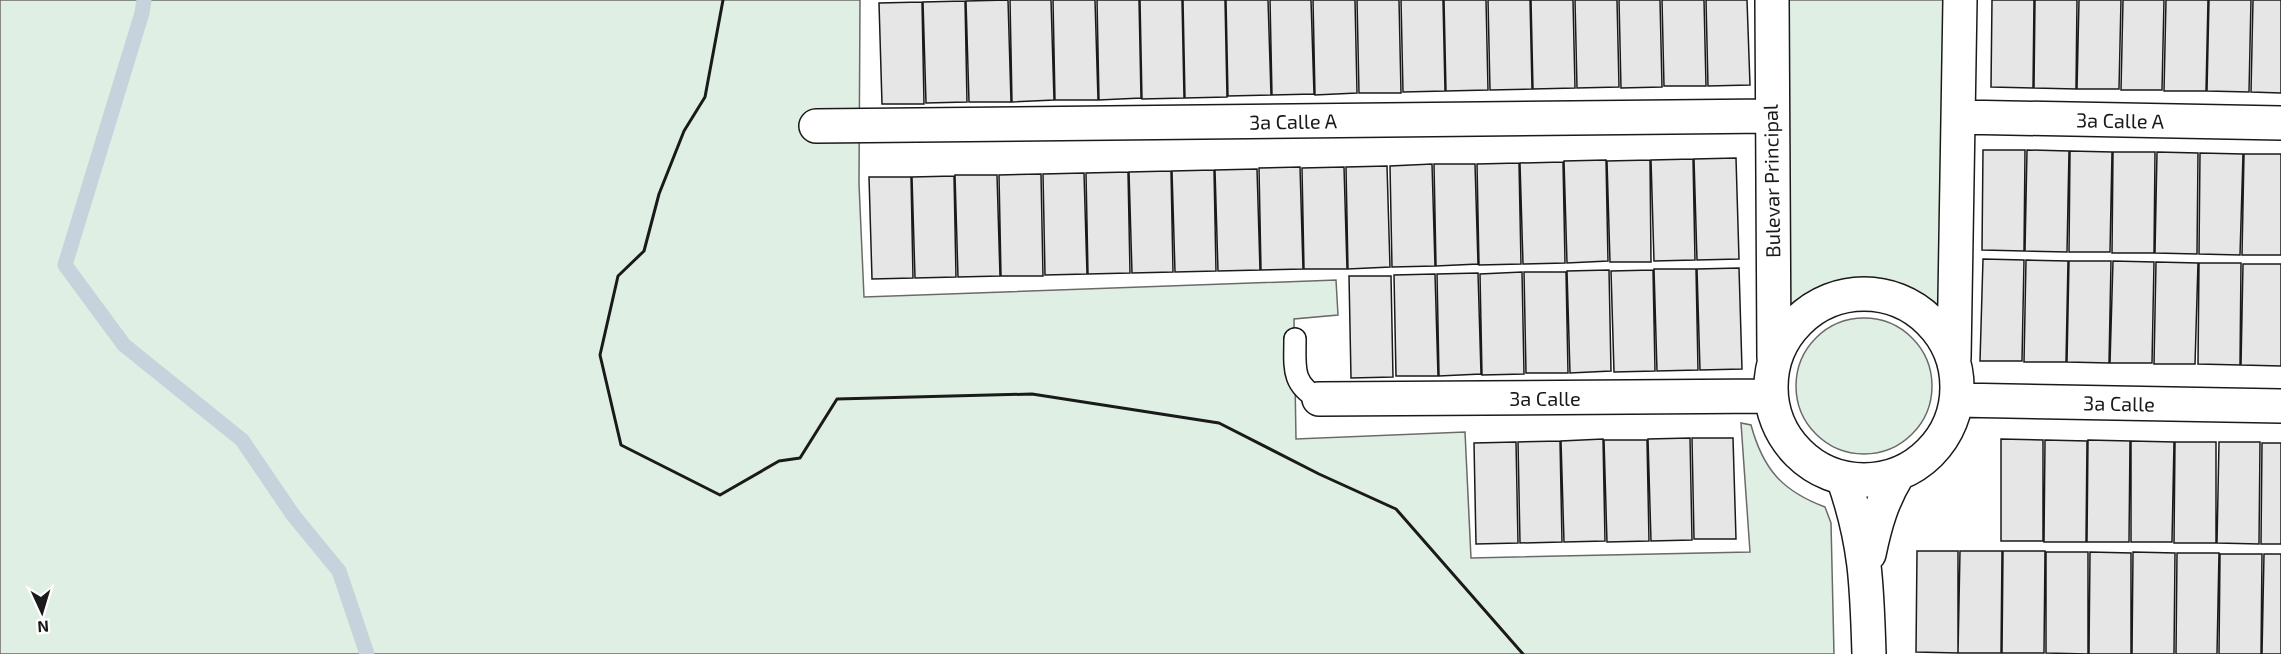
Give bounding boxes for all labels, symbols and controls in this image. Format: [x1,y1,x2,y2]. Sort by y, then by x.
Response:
street label: Bulevar Principal [1758,104,1784,258]
street label: 3a Calle A [2076,107,2165,133]
street label: 3a Calle A [1249,108,1338,134]
street label: 3a Calle [1509,386,1581,410]
street label: 3a Calle [2083,390,2155,416]
north arrow [12,582,72,642]
text: N [37,618,50,637]

